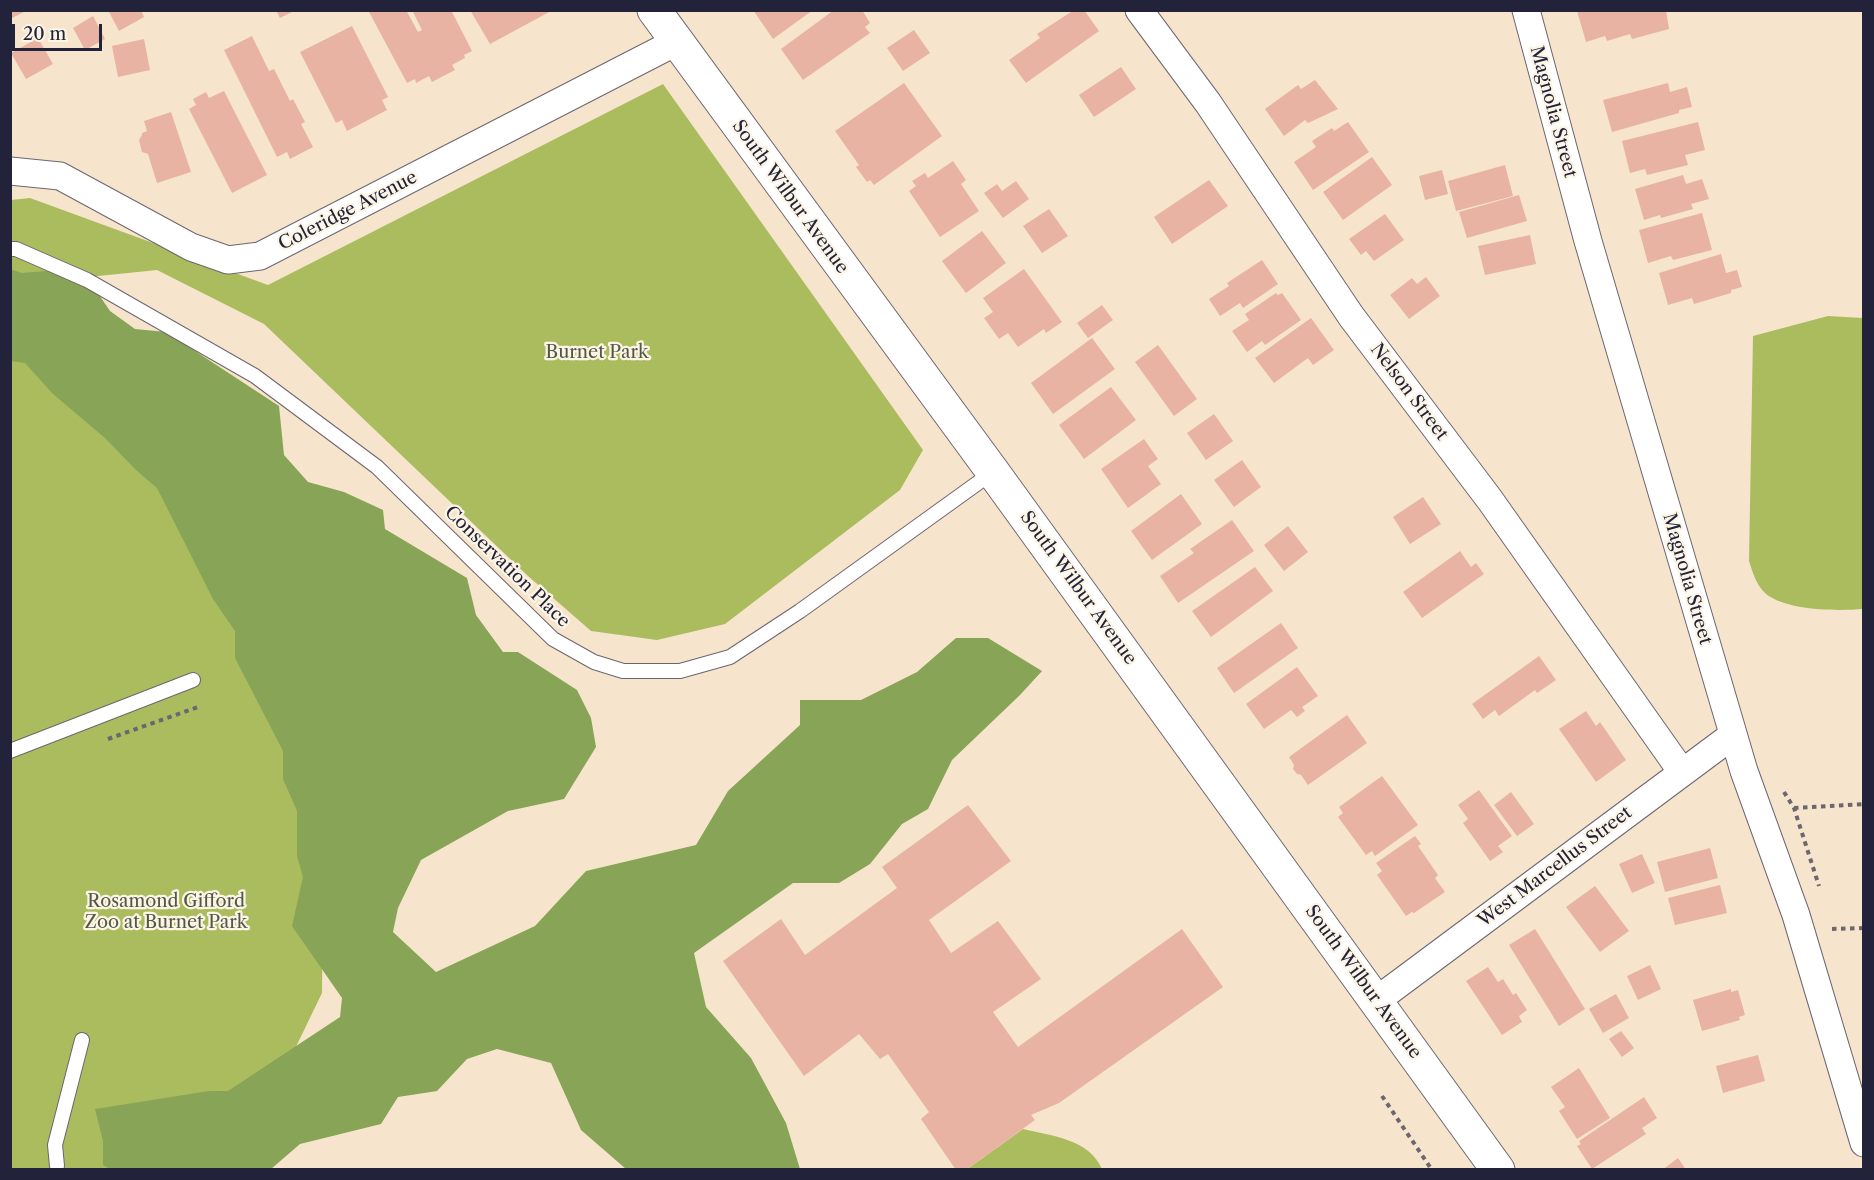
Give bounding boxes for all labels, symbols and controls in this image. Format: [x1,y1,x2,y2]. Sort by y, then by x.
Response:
scale bar [15,12,105,50]
text: 20 m [23,23,66,45]
street label: Magnolia Street [1525,44,1581,180]
street label: South Wilbur Avenue [727,116,853,278]
street label: Coleridge Avenue [275,167,421,255]
street label: Nelson Street [1366,339,1452,445]
park label: Burnet Park [546,342,648,364]
street label: Conservation Place [440,502,574,632]
street label: South Wilbur Avenue [1015,507,1141,669]
street label: Magnolia Street [1658,511,1716,647]
street label: West Marcellus Street [1474,802,1636,932]
park label: Rosamond Gifford Zoo at Burnet Park [85,891,247,934]
street label: South Wilbur Avenue [1300,901,1426,1063]

